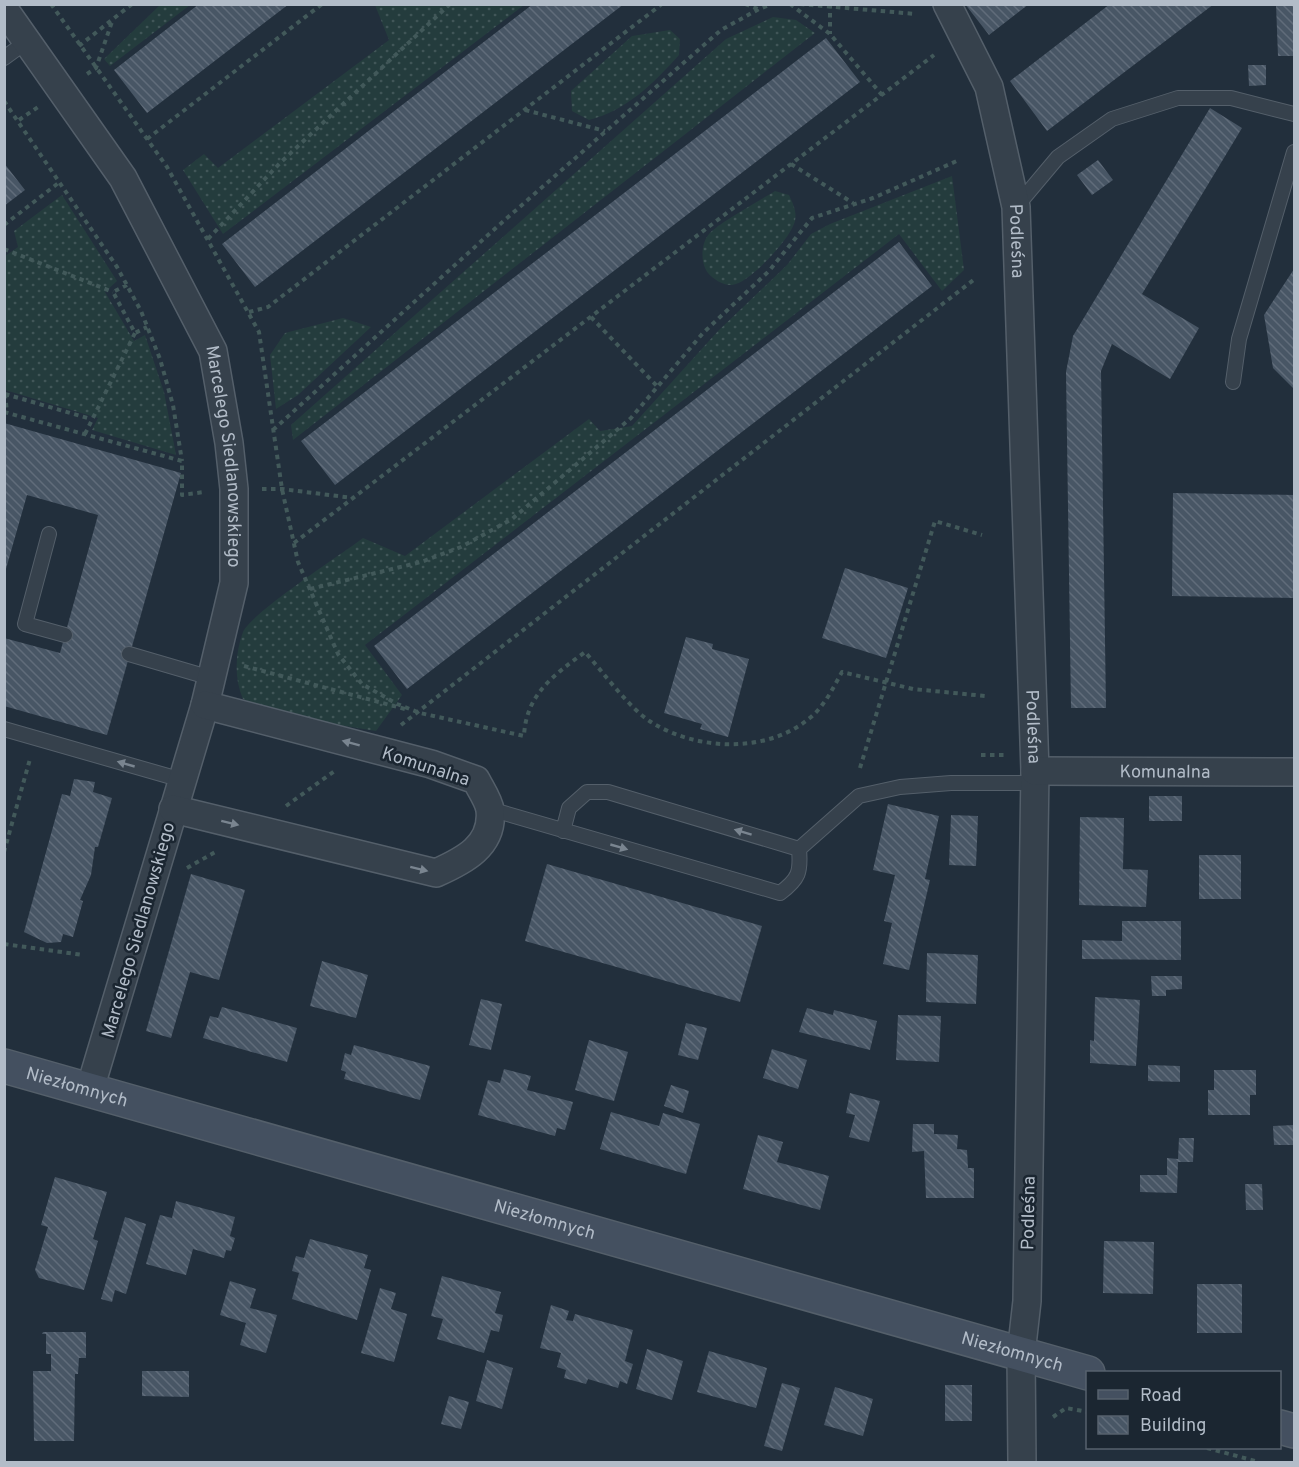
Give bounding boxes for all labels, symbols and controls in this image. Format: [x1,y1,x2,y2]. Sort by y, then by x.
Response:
street label: Podleśna [1003,203,1028,279]
street label: Marcelego Siedlanowskiego [199,344,244,568]
street label: Podleśna [1019,689,1045,764]
one-way arrow [342,738,360,748]
street label: Komunalna [379,742,472,792]
one-way arrow [116,759,134,768]
street label: Komunalna [1119,761,1211,785]
one-way arrow [221,819,239,829]
street label: Marcelego Siedlanowskiego [98,820,181,1041]
one-way arrow [734,827,752,836]
one-way arrow [610,843,628,852]
one-way arrow [410,865,429,875]
street label: Niezłomnych [23,1063,130,1114]
street label: Podleśna [1017,1176,1042,1250]
street label: Niezłomnych [491,1195,598,1246]
street label: Niezłomnych [958,1328,1065,1378]
legend [1086,1371,1281,1449]
text: Road [1140,1385,1182,1408]
text: Building [1140,1415,1206,1438]

